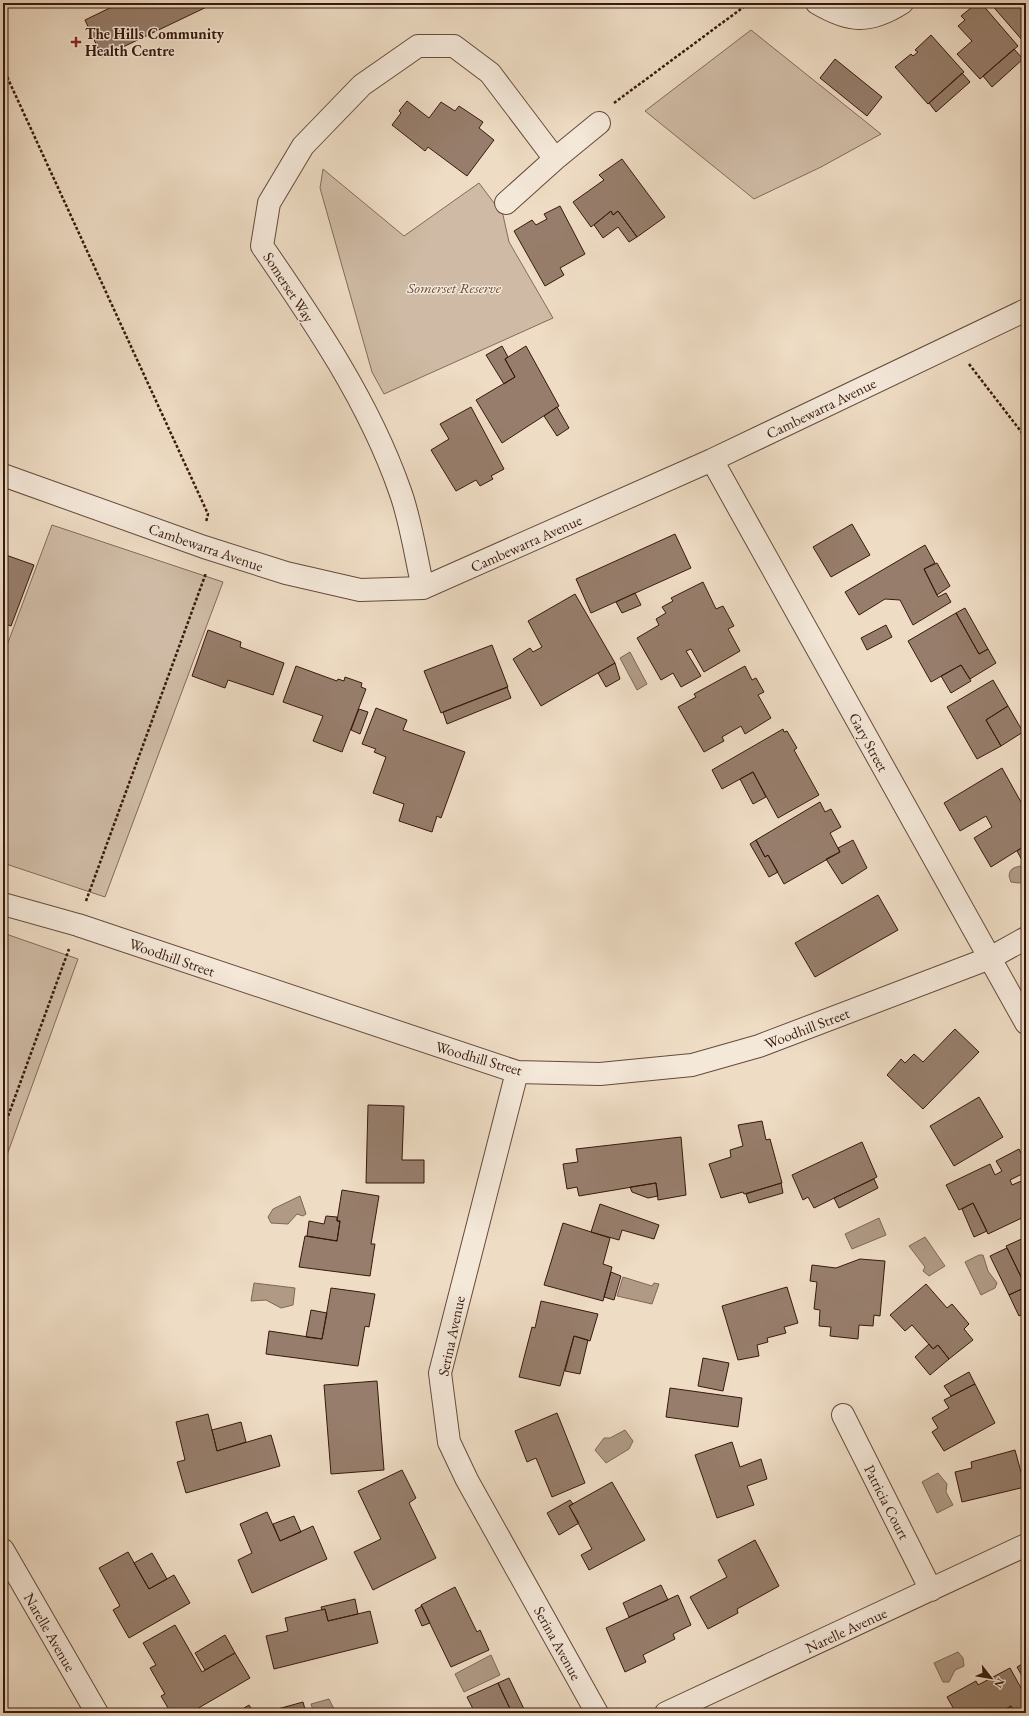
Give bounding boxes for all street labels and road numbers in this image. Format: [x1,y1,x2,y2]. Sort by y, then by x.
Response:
street label: Somerset Way [259,248,319,326]
street label: Cambewarra Avenue [763,373,879,443]
street label: Cambewarra Avenue [467,510,585,576]
street label: Cambewarra Avenue [146,518,266,576]
street label: Gary Street [845,709,893,775]
street label: Woodhill Street [127,933,218,981]
street label: Woodhill Street [762,1003,852,1053]
street label: Woodhill Street [433,1037,525,1080]
street label: Serina Avenue [433,1294,469,1378]
street label: Patricia Court [860,1461,914,1543]
street label: Narelle Avenue [20,1589,80,1675]
street label: Serina Avenue [530,1603,586,1683]
street label: Narelle Avenue [802,1603,890,1657]

